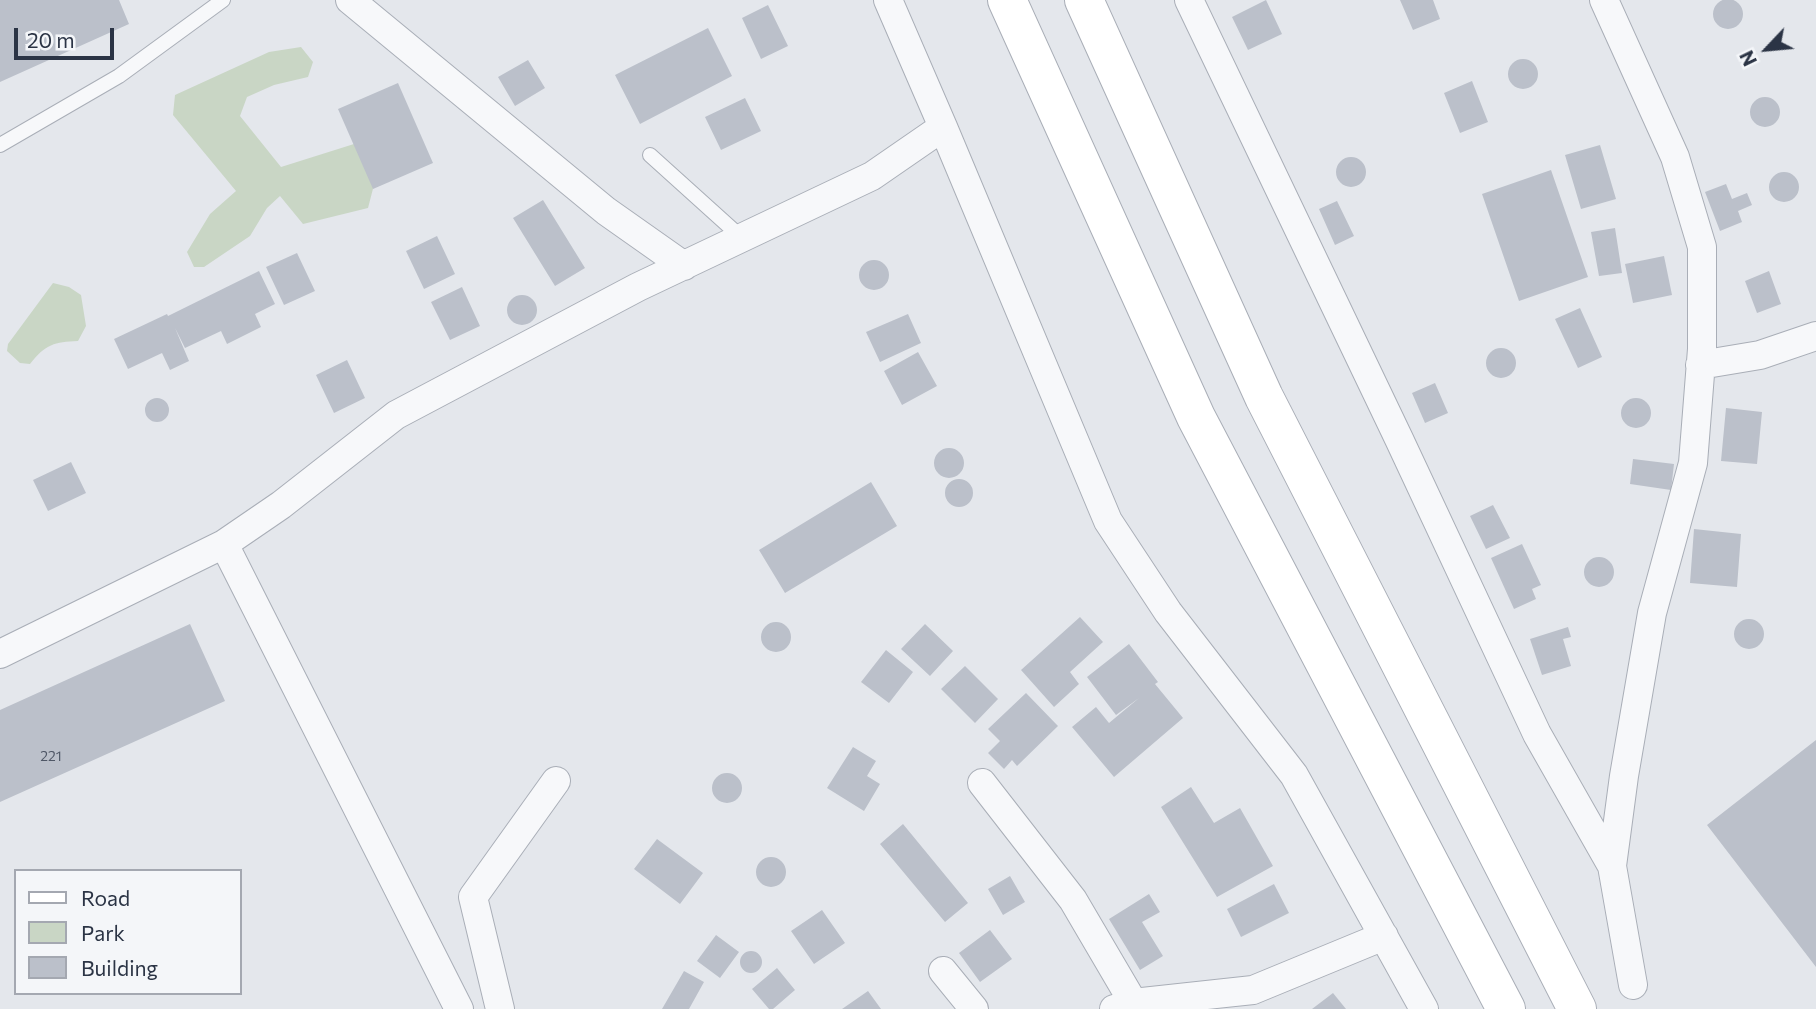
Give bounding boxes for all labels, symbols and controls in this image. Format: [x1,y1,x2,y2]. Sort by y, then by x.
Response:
scale bar [18,14,117,58]
north arrow [1732,14,1802,84]
text: 20 m [27,27,75,52]
text: N [1734,47,1761,70]
house number: 221 [40,748,62,764]
legend [14,869,242,995]
text: Road [81,885,130,910]
text: Park [81,920,125,945]
text: Building [81,955,158,980]

